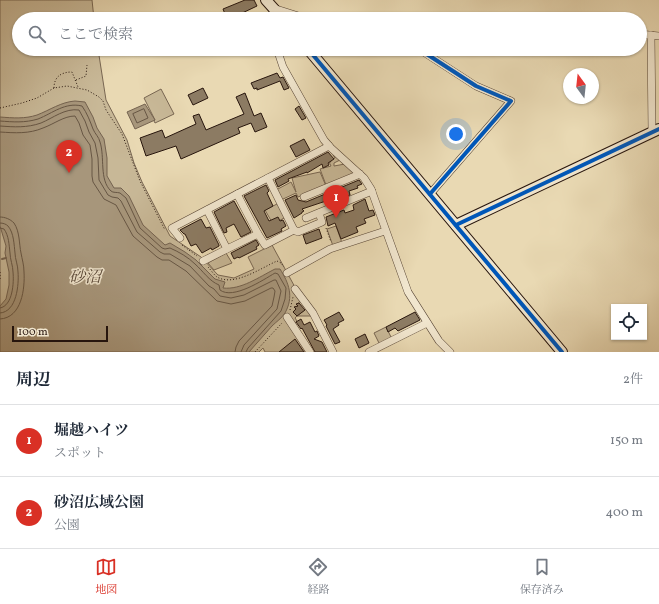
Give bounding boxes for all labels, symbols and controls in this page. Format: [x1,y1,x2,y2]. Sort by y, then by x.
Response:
search box [12,12,647,56]
icon: search [26,23,48,45]
text: ここで検索 [58,25,133,46]
north arrow [563,68,599,104]
your location [446,124,466,144]
pin: 2 [56,140,82,173]
pin: 1 [323,185,349,218]
water label: 砂沼 [69,267,104,289]
map controls [611,304,647,340]
button: locate [611,304,647,340]
scale bar [12,324,108,343]
text: 100 m [18,325,48,340]
text: 周辺 [16,369,50,392]
text: 2件 [623,371,643,389]
text: 堀越ハイツ [54,421,129,442]
text: 1 [26,432,32,450]
text: 150 m [610,432,643,450]
text: スポット [54,445,106,463]
text: 砂沼広域公園 [54,493,144,514]
text: 2 [26,504,32,522]
text: 400 m [606,504,643,522]
text: 公園 [54,517,80,535]
tab: 地図 [95,556,117,598]
tab: 経路 [307,556,329,598]
tab: 保存済み [520,556,564,598]

